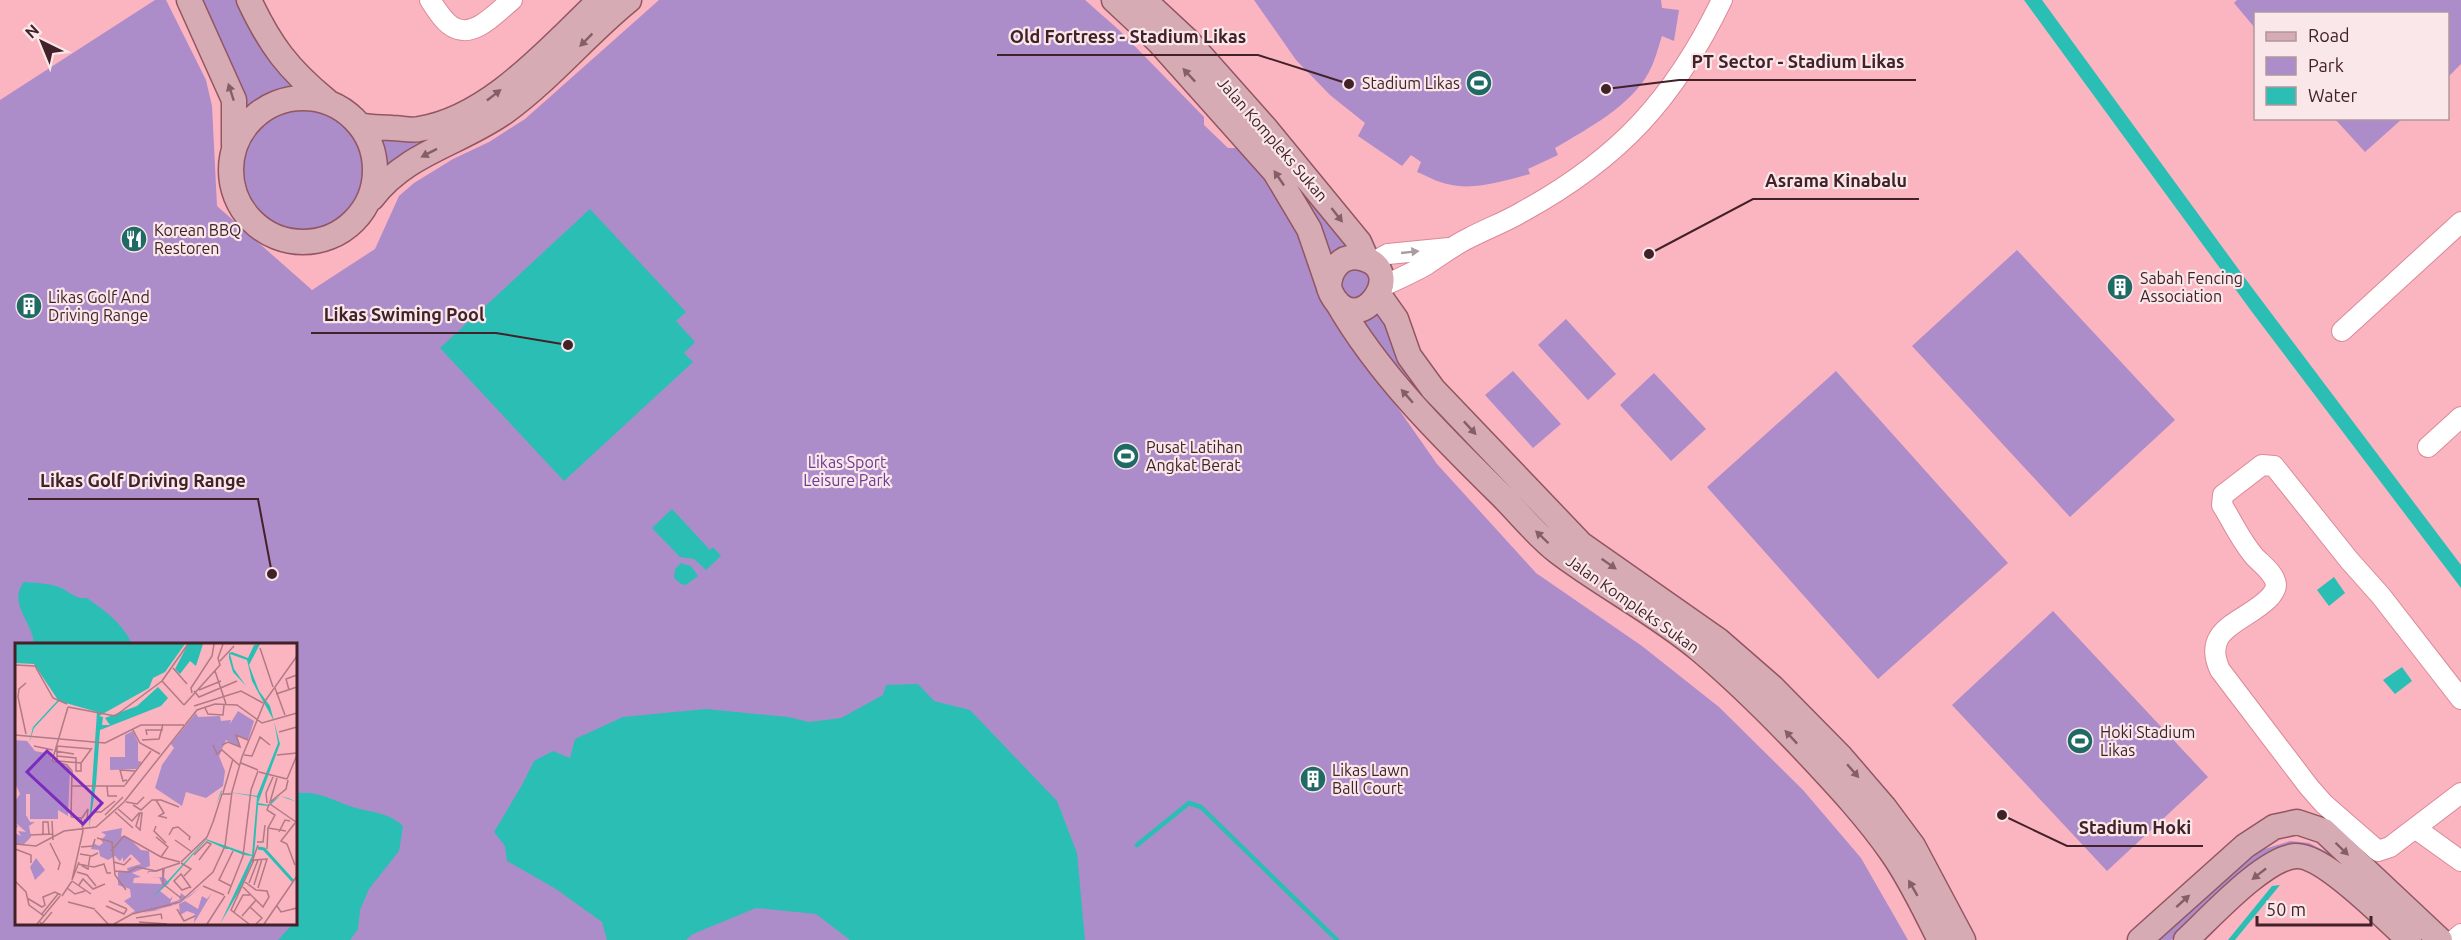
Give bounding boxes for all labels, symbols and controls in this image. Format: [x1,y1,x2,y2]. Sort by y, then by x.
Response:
north arrow [12,12,72,72]
legend [2254,12,2449,120]
callout: Old Fortress - Stadium Likas [997,19,1258,55]
text: N [21,20,42,42]
text: Road [2308,25,2350,45]
text: Old Fortress - Stadium Likas [1010,26,1246,46]
one-way arrow [580,32,594,46]
callout: PT Sector - Stadium Likas [1679,44,1916,80]
text: PT Sector - Stadium Likas [1692,51,1904,71]
text: Park [2308,55,2344,75]
one-way arrow [1183,68,1197,82]
sports icon: Stadium Likas [1464,68,1494,98]
street label: Jalan Kompleks Sukan [1214,73,1332,205]
place label: Stadium Likas [1362,74,1460,92]
one-way arrow [226,83,235,101]
text: Water [2308,85,2358,105]
one-way arrow [486,90,501,102]
one-way arrow [421,148,438,158]
callout: Asrama Kinabalu [1753,163,1919,199]
text: Asrama Kinabalu [1765,170,1907,190]
one-way arrow [1273,171,1285,187]
one-way arrow [1331,207,1343,222]
place label: Korean BBQ Restoren [154,221,242,257]
restaurant icon: Korean BBQ Restoren [119,224,149,254]
one-way arrow [1401,247,1420,257]
place label: Sabah Fencing Association [2140,269,2243,305]
building icon: Sabah Fencing Association [2105,272,2135,302]
place label: Likas Golf And Driving Range [48,288,150,324]
building icon: Likas Golf And Driving Range [14,291,44,321]
callout: Likas Swiming Pool [311,297,496,333]
text: Likas Swiming Pool [324,304,485,324]
one-way arrow [1401,389,1414,404]
one-way arrow [1463,420,1476,435]
place label: Pusat Latihan Angkat Berat [1146,438,1243,474]
sports icon: Pusat Latihan Angkat Berat [1111,441,1141,471]
park label: Likas Sport Leisure Park [803,453,891,489]
callout: Likas Golf Driving Range [28,463,258,499]
text: Likas Golf Driving Range [40,470,246,490]
one-way arrow [1535,530,1549,544]
street label: Jalan Kompleks Sukan [1563,551,1703,657]
one-way arrow [1601,558,1617,569]
inset map [15,643,297,925]
place label: Hoki Stadium Likas [2100,723,2195,759]
sports icon: Hoki Stadium Likas [2065,726,2095,756]
one-way arrow [1785,730,1799,744]
place label: Likas Lawn Ball Court [1332,761,1409,797]
one-way arrow [1846,763,1859,778]
building icon: Likas Lawn Ball Court [1298,764,1328,794]
callout: Stadium Hoki [2067,810,2203,846]
text: Stadium Hoki [2079,817,2191,837]
one-way arrow [2335,842,2350,856]
one-way arrow [2251,868,2267,880]
one-way arrow [1907,880,1918,896]
scale bar [2257,889,2371,927]
one-way arrow [2175,895,2190,908]
text: 50 m [2266,899,2306,919]

